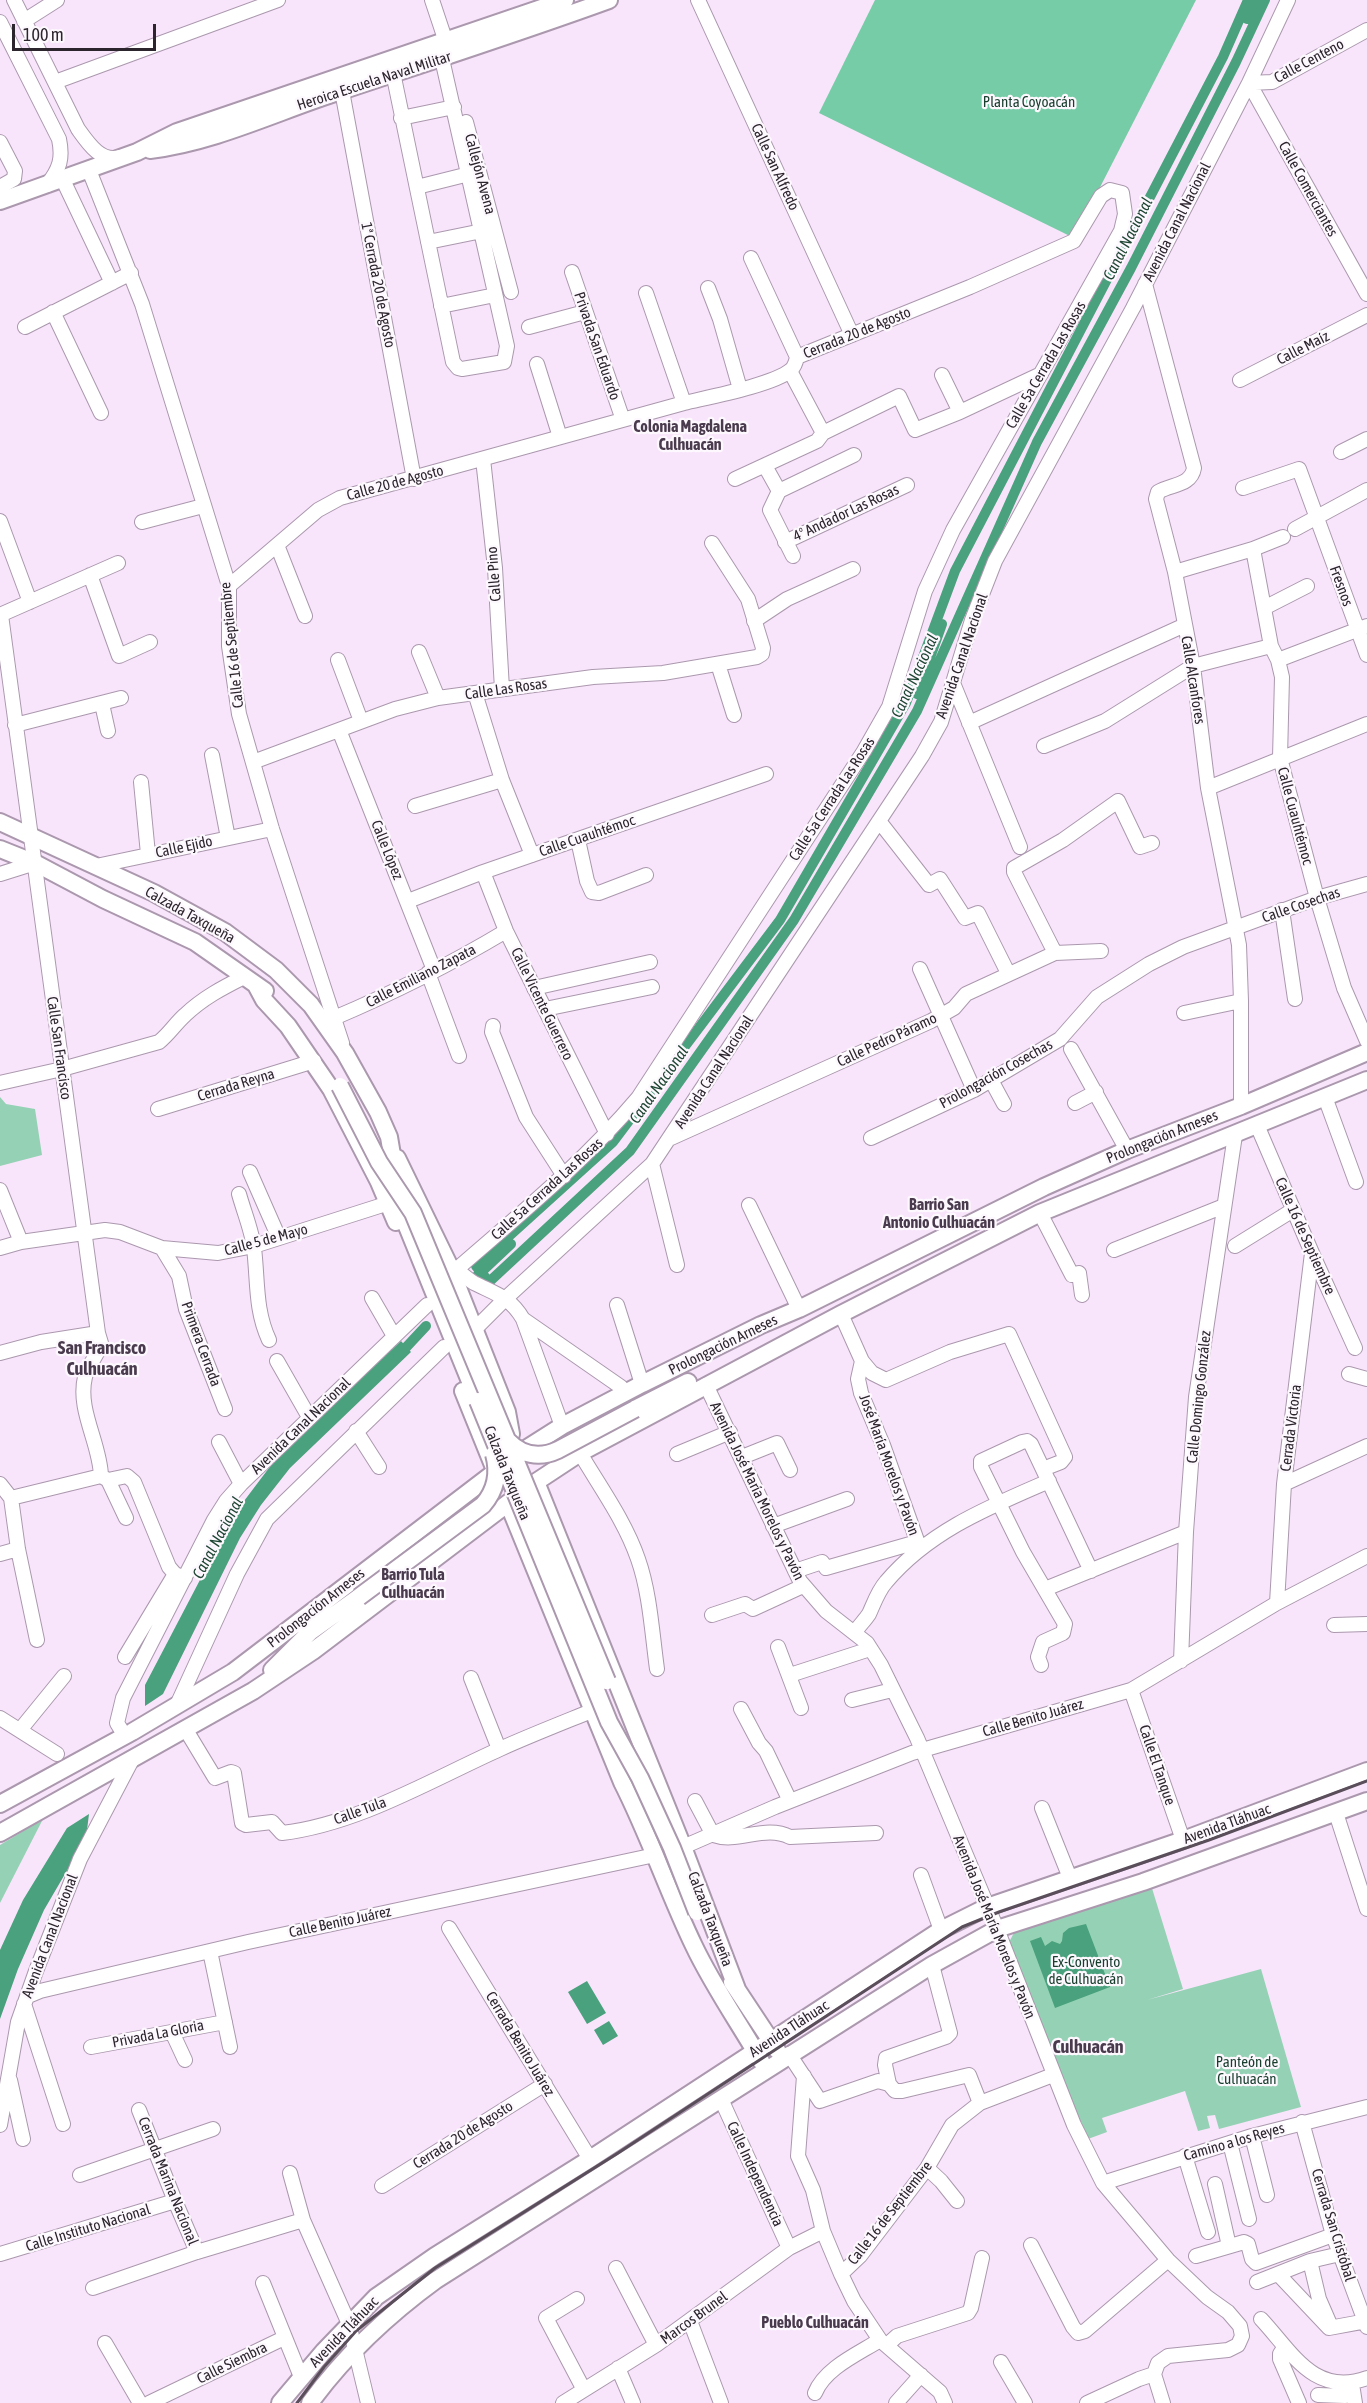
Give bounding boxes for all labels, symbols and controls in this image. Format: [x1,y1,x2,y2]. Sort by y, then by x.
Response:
scale bar [15,12,159,50]
text: 100 m [23,24,64,45]
street label: Calle Centeno [1271,35,1347,87]
street label: Heroica Escuela Naval Militar [295,48,453,114]
park label: Planta Coyoacán [983,93,1075,111]
street label: Calle San Alfredo [747,121,803,213]
street label: Callejón Avena [461,132,499,216]
street label: Calle Comerciantes [1274,138,1342,240]
street label: Avenida Canal Nacional [1139,159,1215,285]
water label: Canal Nacional [1099,195,1157,283]
street label: 1ª Cerrada 20 de Agosto [357,221,399,349]
street label: Privada San Eduardo [570,290,624,402]
street label: Calle 5a Cerrada Las Rosas [1002,298,1090,432]
street label: Cerrada 20 de Agosto [801,303,913,363]
street label: Calle Maíz [1274,327,1332,369]
district label: Colonia Magdalena Culhuacán [633,417,747,455]
street label: Calle 20 de Agosto [345,461,445,505]
street label: 4º Andador Las Rosas [790,481,902,545]
street label: Calle Pino [483,546,505,602]
street label: Fresnos [1325,563,1357,609]
street label: Calle 16 de Septiembre [216,581,248,709]
street label: Avenida Canal Nacional [932,591,992,721]
water label: Canal Nacional [887,631,943,721]
street label: Calle Alcanfores [1177,635,1209,725]
street label: Calle Las Rosas [464,674,548,704]
street label: Calle 5a Cerrada Las Rosas [785,734,879,864]
street label: Calle Cuauhtémoc [1273,765,1317,867]
street label: Calle Cuauhtémoc [537,811,637,861]
street label: Calle López [367,818,407,882]
street label: Calle Ejido [154,832,214,862]
street label: Calzada Taxqueña [142,883,238,947]
street label: Calle Cosechas [1260,883,1342,927]
street label: Calle Emiliano Zapata [363,941,479,1011]
street label: Calle Vicente Guerrero [507,945,577,1063]
street label: Calle San Francisco [43,995,75,1101]
street label: Calle Pedro Páramo [834,1009,940,1071]
street label: Avenida Canal Nacional [671,1012,757,1132]
street label: Prolongación Cosechas [936,1035,1056,1113]
water label: Canal Nacional [625,1043,693,1127]
street label: Cerrada Reyna [195,1065,277,1105]
street label: Prolongación Arneses [1104,1106,1220,1168]
street label: Calle 5a Cerrada Las Rosas [487,1134,607,1244]
street label: Calle 16 de Septiembre [1271,1175,1339,1297]
district label: Barrio San Antonio Culhuacán [883,1195,995,1233]
street label: Calle 5 de Mayo [222,1220,310,1260]
street label: Primera Cerrada [177,1299,225,1389]
street label: Prolongación Arneses [666,1311,780,1379]
street label: Calle Domingo González [1183,1330,1215,1464]
district label: San Francisco Culhuacán [58,1337,146,1380]
street label: Avenida Canal Nacional [248,1374,354,1478]
street label: Cerrada Victoria [1277,1383,1305,1473]
street label: José María Morelos y Pavón [855,1392,923,1538]
street label: Avenida José María Morelos y Pavón [706,1399,808,1583]
street label: Calzada Taxqueña [480,1423,534,1523]
water label: Canal Nacional [188,1494,248,1582]
street label: Prolongación Arneses [264,1564,368,1652]
district label: Barrio Tula Culhuacán [381,1565,445,1603]
street label: Calle Benito Juárez [981,1695,1085,1741]
street label: Calle El Tanque [1135,1722,1179,1808]
street label: Calle Tula [331,1793,389,1829]
street label: Avenida Tláhuac [1181,1800,1273,1848]
street label: Avenida José María Morelos y Pavón [949,1833,1039,2021]
street label: Calzada Taxqueña [684,1869,736,1969]
street label: Avenida Canal Nacional [18,1872,82,2000]
street label: Calle Benito Juárez [287,1902,393,1942]
park label: Ex-Convento de Culhuacán [1048,1953,1124,1988]
street label: Cerrada Benito Juárez [482,1988,558,2100]
street label: Avenida Tláhuac [746,1997,832,2061]
street label: Privada La Gloria [111,2016,205,2052]
district label: Culhuacán [1052,2036,1124,2058]
park label: Panteón de Culhuacán [1216,2053,1278,2088]
street label: Cerrada 20 de Agosto [410,2097,516,2173]
street label: Cerrada Marina Nacional [134,2114,202,2248]
street label: Calle Independencia [723,2119,787,2229]
street label: Camino a los Reyes [1182,2119,1286,2165]
street label: Calle 16 de Septiembre [844,2158,936,2268]
street label: Cerrada San Cristóbal [1307,2166,1359,2284]
street label: Calle Instituto Nacional [23,2200,153,2256]
street label: Marcos Brunel [657,2288,731,2348]
street label: Avenida Tláhuac [306,2293,382,2371]
district label: Pueblo Culhuacán [761,2313,869,2333]
street label: Calle Siembra [194,2338,270,2388]

